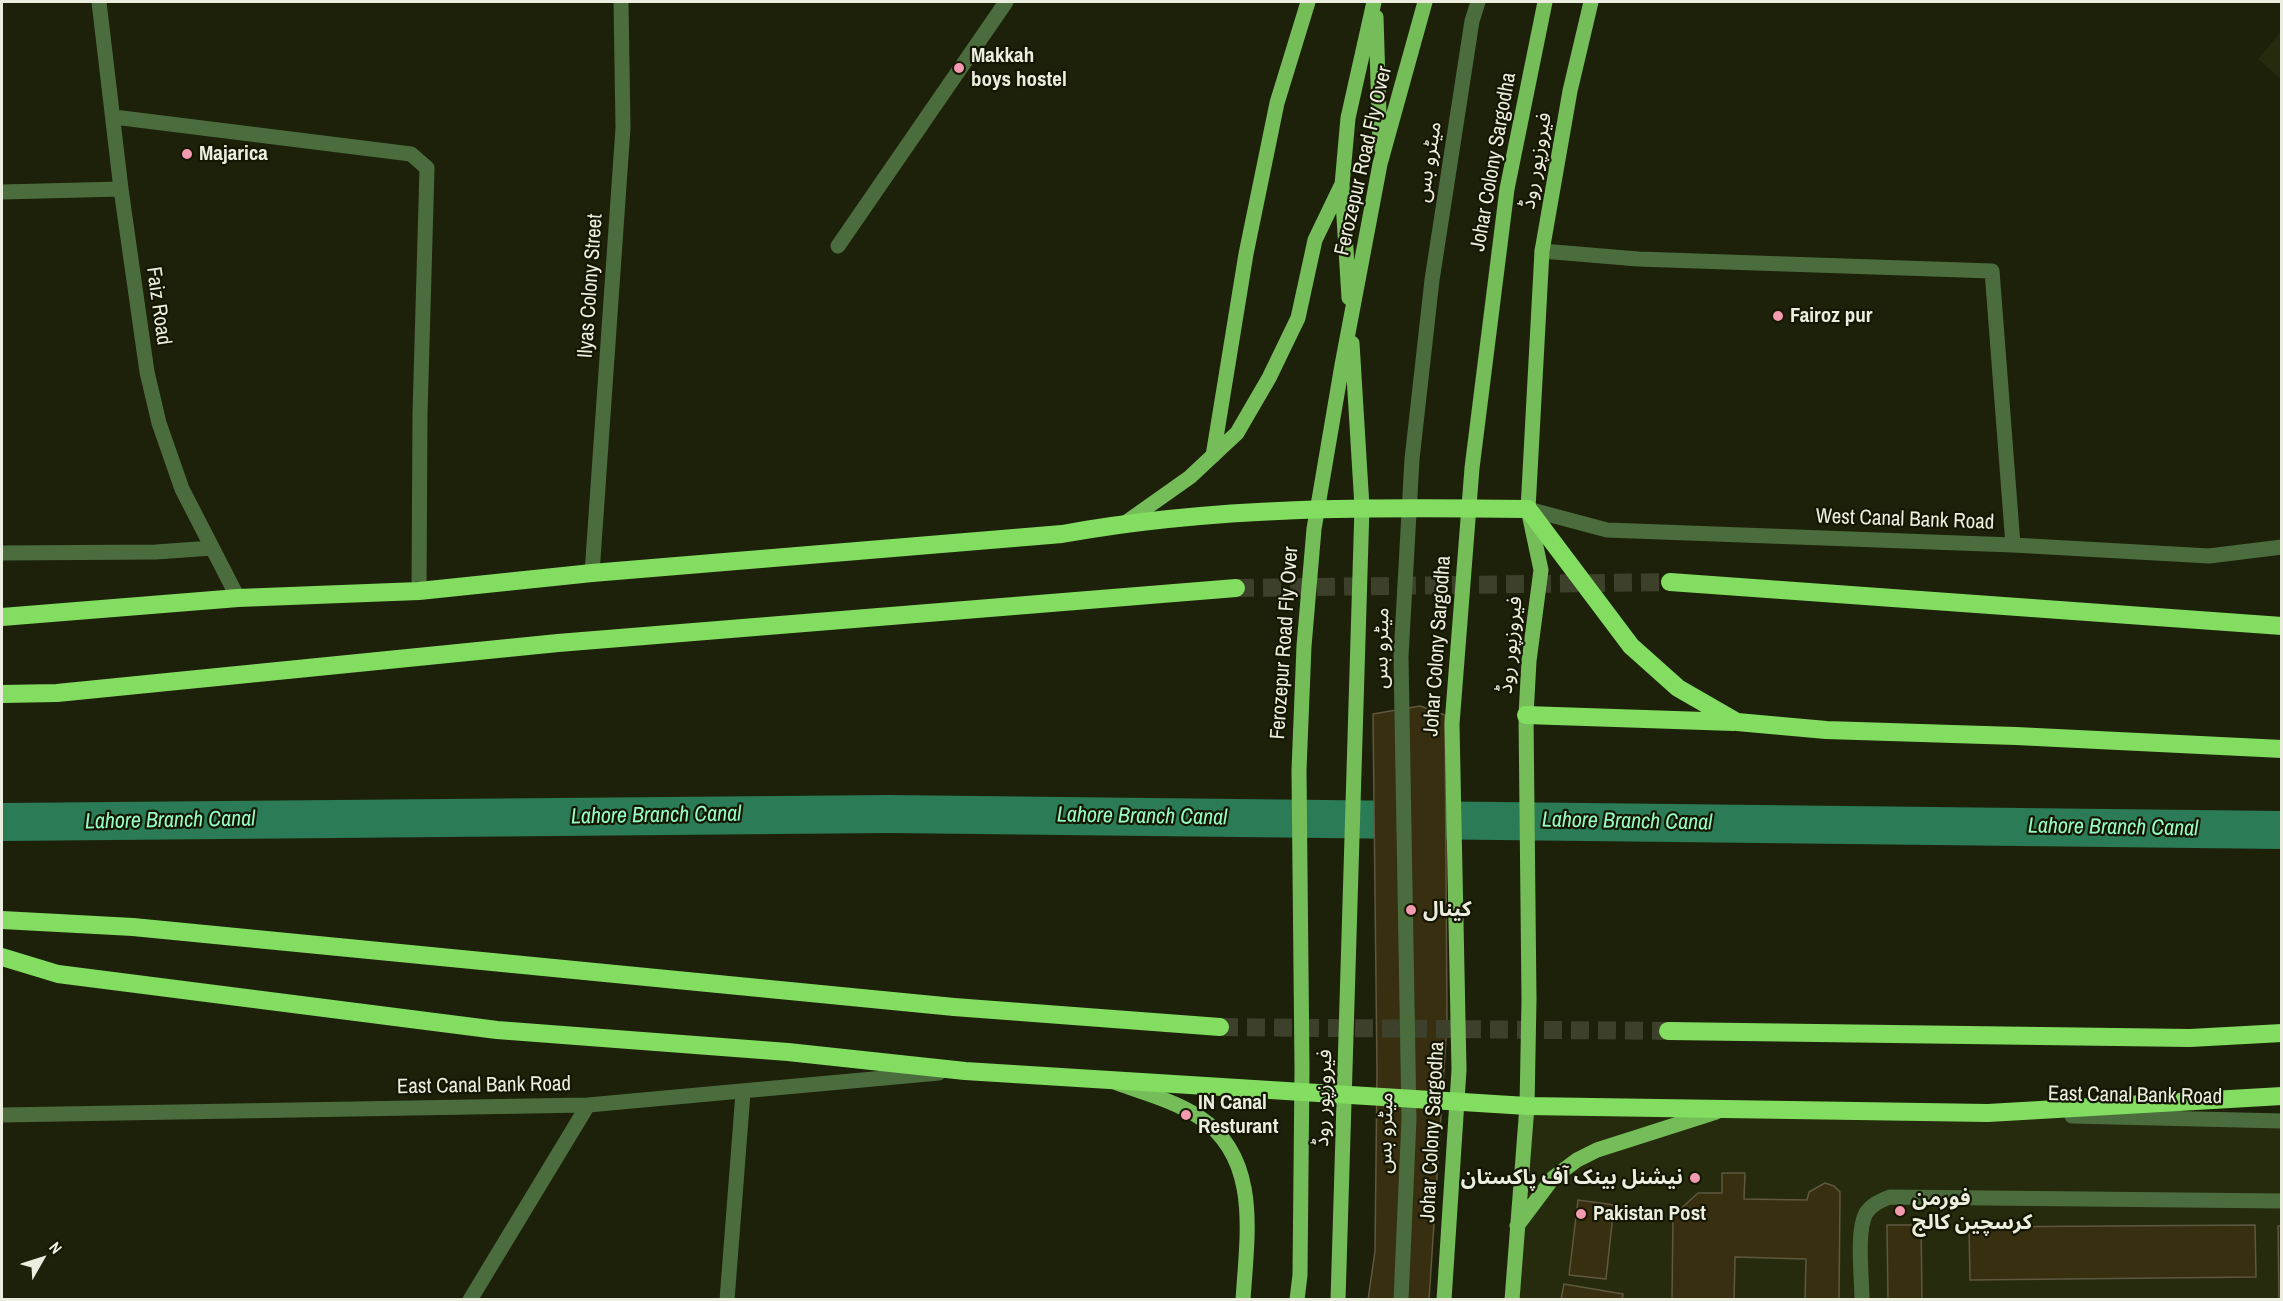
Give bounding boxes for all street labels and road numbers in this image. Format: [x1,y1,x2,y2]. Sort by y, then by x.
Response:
street label: Ferozepur Road Fly Over [1330,64,1398,258]
street label: Johar Colony Sargodha [1466,71,1522,253]
street label: فیروزپور روڈ [1516,111,1558,211]
street label: میٹرو بس [1410,120,1448,204]
street label: Ilyas Colony Street [573,213,609,359]
street label: Faiz Road [140,265,176,347]
street label: West Canal Bank Road [1815,504,1995,536]
street label: Ferozepur Road Fly Over [1266,546,1304,740]
street label: Johar Colony Sargodha [1419,555,1457,737]
street label: فیروزپور روڈ [1493,595,1529,695]
street label: میٹرو بس [1369,607,1395,689]
street label: Johar Colony Sargodha [1416,1041,1450,1223]
street label: فیروزپور روڈ [1310,1049,1338,1147]
street label: East Canal Bank Road [397,1072,571,1100]
street label: East Canal Bank Road [2048,1082,2222,1110]
street label: میٹرو بس [1373,1092,1399,1174]

